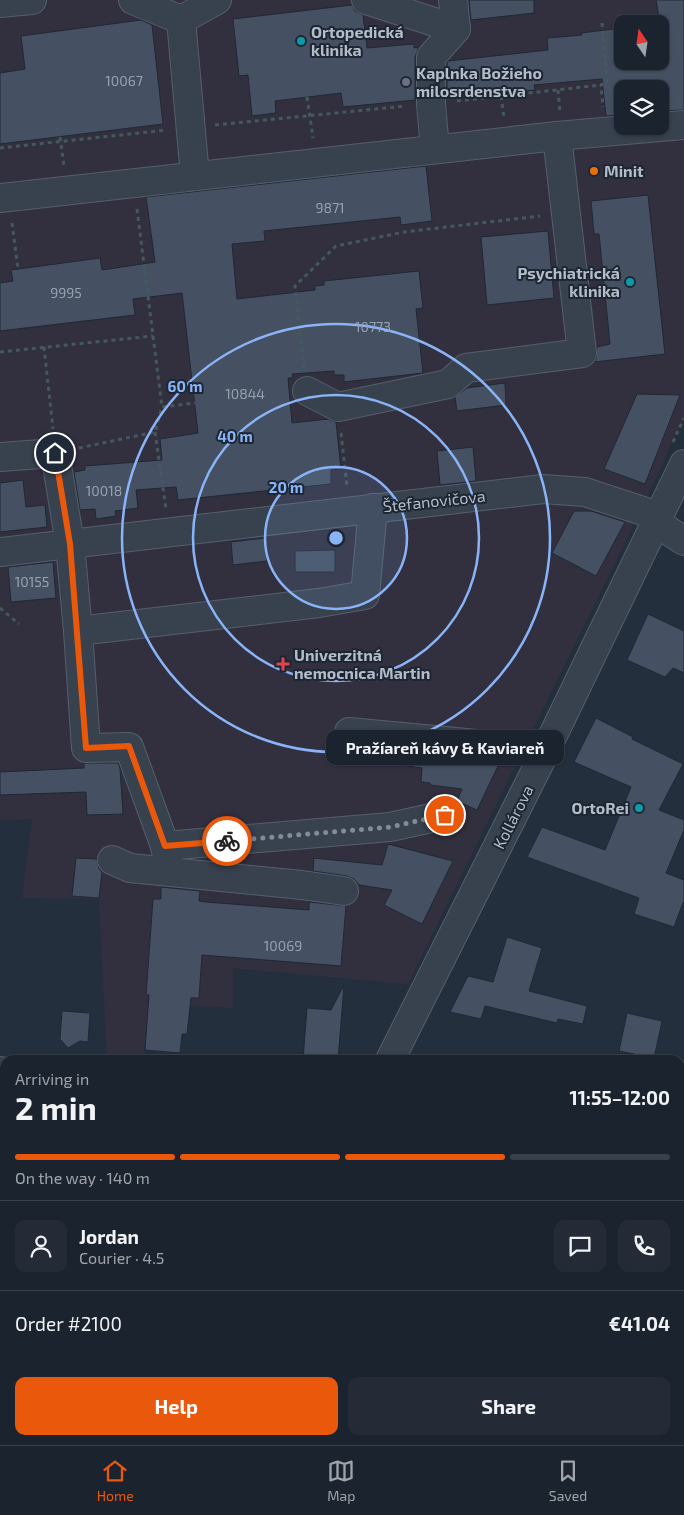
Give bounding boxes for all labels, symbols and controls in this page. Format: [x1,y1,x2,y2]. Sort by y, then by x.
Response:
north arrow [614,15,669,70]
map controls [614,15,669,135]
place label: Ortopedická klinika [311,22,404,59]
marker: Ortopedická klinika [295,35,307,47]
place label: Kaplnka Božieho milosrdenstva [416,63,542,100]
house number: 10067 [105,72,143,89]
marker: Kaplnka Božieho milosrdenstva [400,76,412,88]
button: layers [614,80,669,135]
place label: Minit [604,161,644,180]
marker: Minit [588,165,600,177]
house number: 9871 [315,199,345,216]
place label: Psychiatrická klinika [517,263,620,300]
marker: Psychiatrická klinika [624,276,636,288]
house number: 9995 [50,284,82,301]
house number: 10773 [355,318,391,335]
text: 60 m [168,377,202,395]
house number: 10844 [225,385,265,402]
text: 40 m [217,427,253,445]
pin [34,432,76,474]
icon: home [41,439,69,467]
text: 20 m [269,478,303,496]
house number: 10018 [86,482,122,499]
street label: Štefanovičova [382,486,486,515]
centre of rings [327,529,345,547]
house number: 10155 [15,573,49,590]
place label: Univerzitná nemocnica Martin [294,645,430,682]
marker: Univerzitná nemocnica Martin [276,657,290,671]
callout: Pražíareň kávy & Kaviareň [326,730,564,765]
text: Pražíareň kávy & Kaviareň [346,738,544,757]
street label: Kollárova [488,782,537,852]
pin [424,794,466,836]
place label: OrtoRei [571,798,629,817]
icon: bag [431,801,459,829]
marker: OrtoRei [633,802,645,814]
courier [202,816,252,866]
icon: bike [213,827,241,855]
house number: 10069 [264,937,302,954]
text: Arriving in [15,1069,89,1088]
text: 11:55–12:00 [570,1086,670,1109]
text: 2 min [15,1088,97,1126]
text: On the way · 140 m [15,1168,150,1187]
button: person [15,1220,67,1272]
button: chat [554,1220,606,1272]
button: phone [618,1220,670,1272]
text: Jordan [79,1225,139,1248]
text: Courier · 4.5 [79,1248,164,1267]
text: Order #2100 [15,1312,122,1335]
text: €41.04 [609,1312,670,1335]
button: Help [15,1377,338,1435]
button: Share [348,1377,670,1435]
tab: Home [97,1457,134,1504]
tab: Map [327,1457,355,1504]
tab: Saved [549,1457,587,1504]

